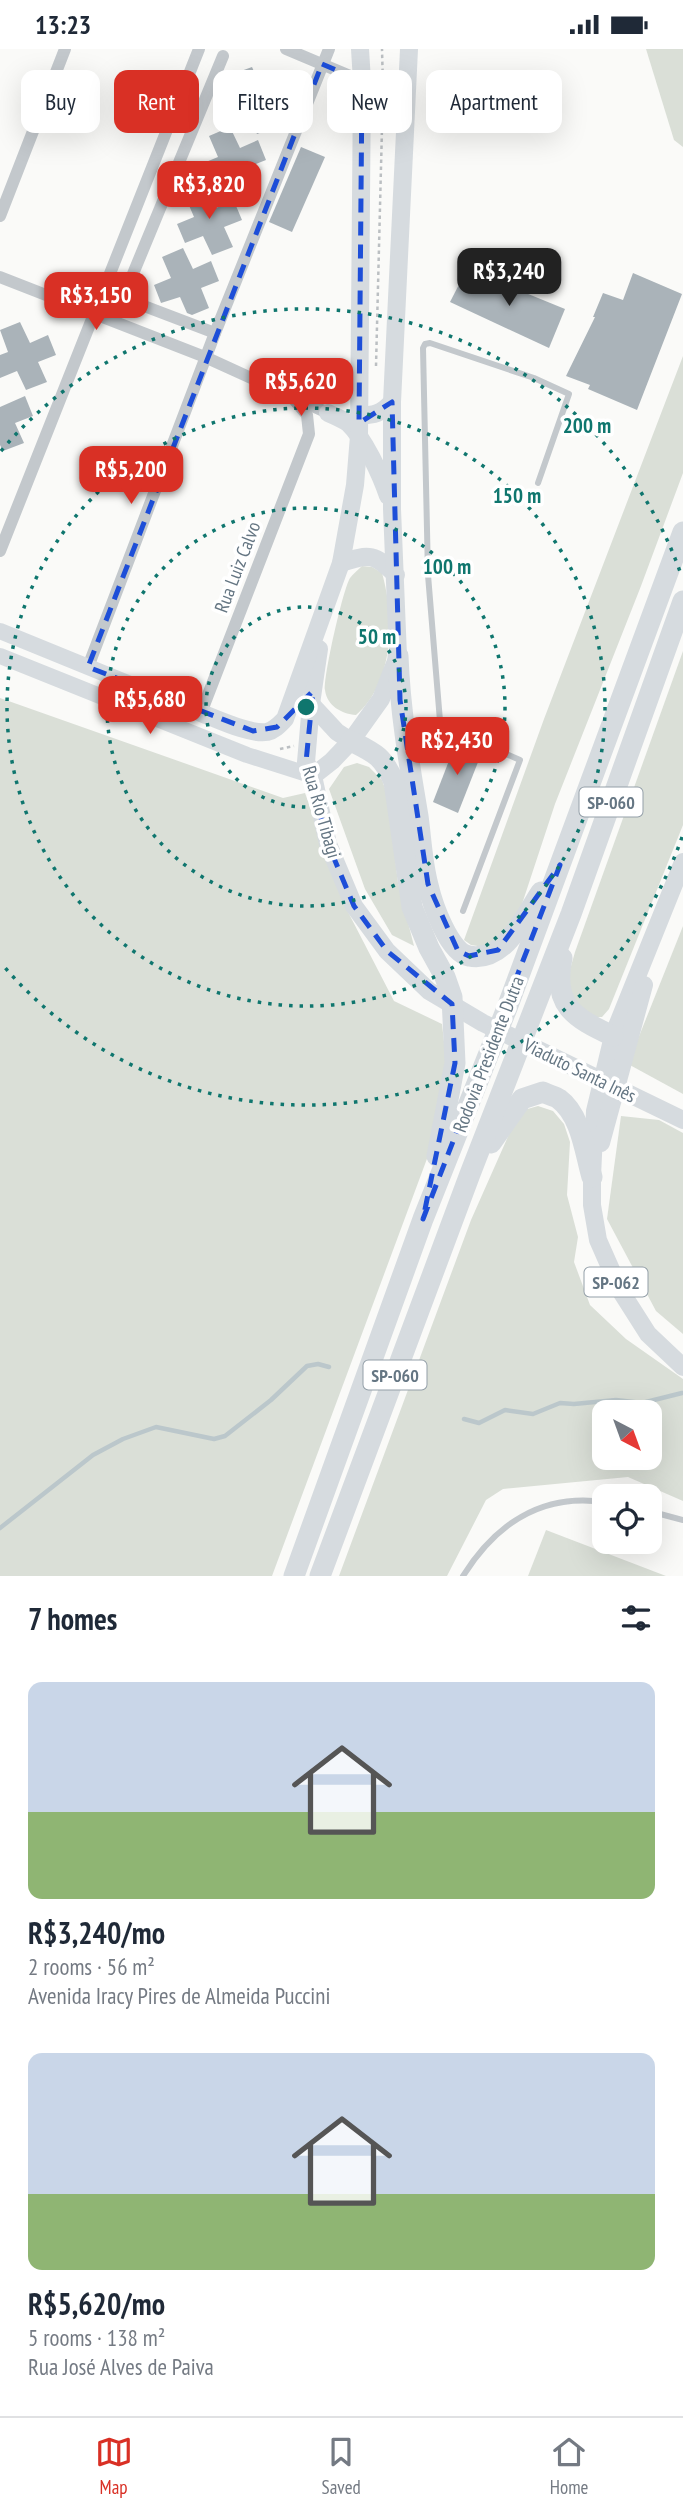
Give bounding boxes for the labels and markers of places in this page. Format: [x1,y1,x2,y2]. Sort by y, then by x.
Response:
pin: R$3,820 [144,162,274,221]
pin: R$3,240 [444,249,574,308]
pin: R$3,150 [31,273,161,332]
pin: R$5,620 [236,359,366,418]
pin: R$5,200 [66,447,196,506]
pin: R$5,680 [85,677,215,736]
centre of rings [294,695,318,719]
pin: R$2,430 [392,717,522,777]

